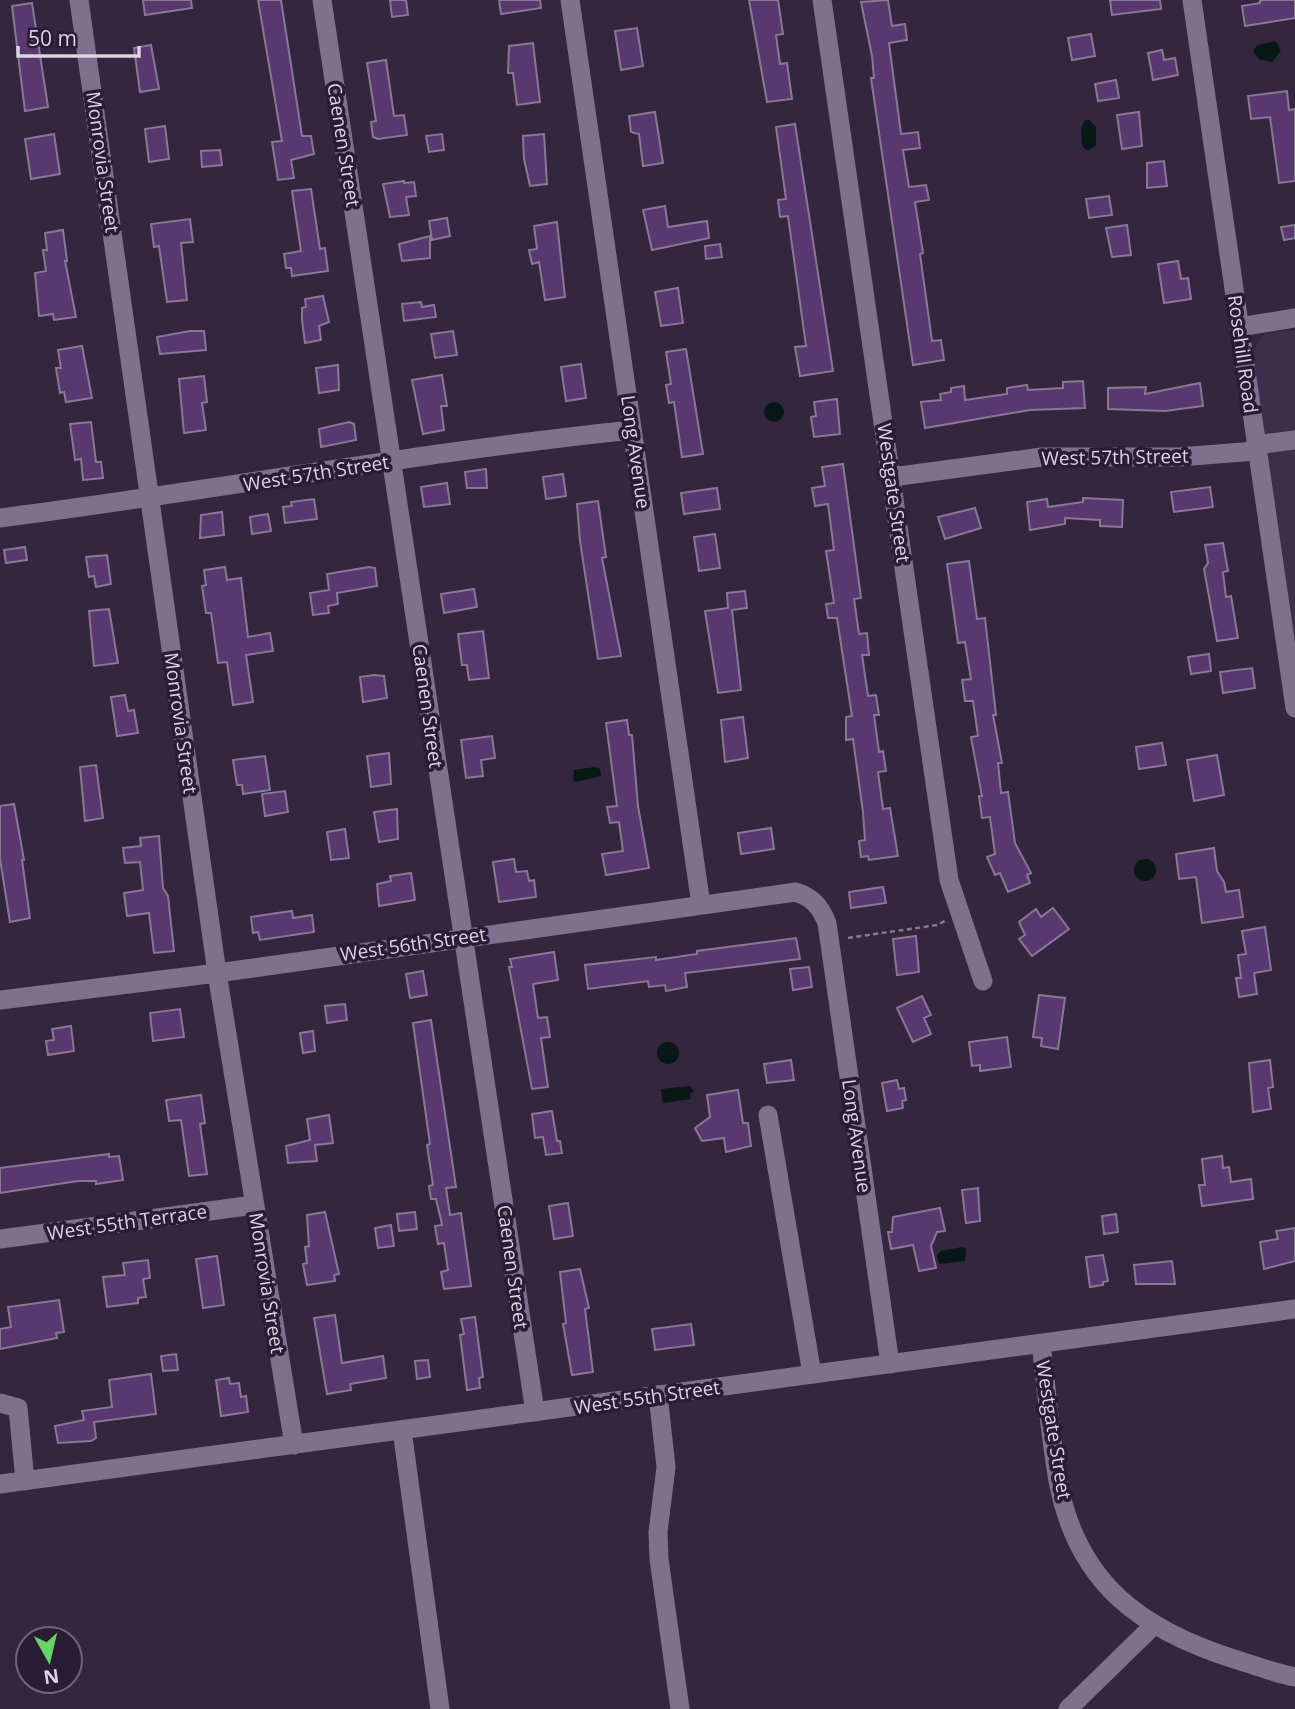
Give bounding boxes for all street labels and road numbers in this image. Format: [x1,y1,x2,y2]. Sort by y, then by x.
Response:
street label: Caenen Street [321,81,367,209]
street label: Monrovia Street [80,90,126,234]
street label: Rosehill Road [1222,293,1264,415]
street label: Long Avenue [615,394,657,510]
street label: Westgate Street [871,422,917,565]
street label: West 57th Street [1041,443,1189,471]
street label: West 57th Street [241,449,391,497]
street label: Caenen Street [406,642,450,770]
street label: Monrovia Street [158,651,204,795]
street label: West 56th Street [338,921,488,967]
street label: Long Avenue [836,1078,878,1194]
street label: West 55th Terrace [45,1198,209,1246]
street label: Caenen Street [491,1203,535,1331]
street label: Monrovia Street [243,1211,291,1355]
street label: Westgate Street [1030,1359,1078,1502]
street label: West 55th Street [572,1374,722,1420]

